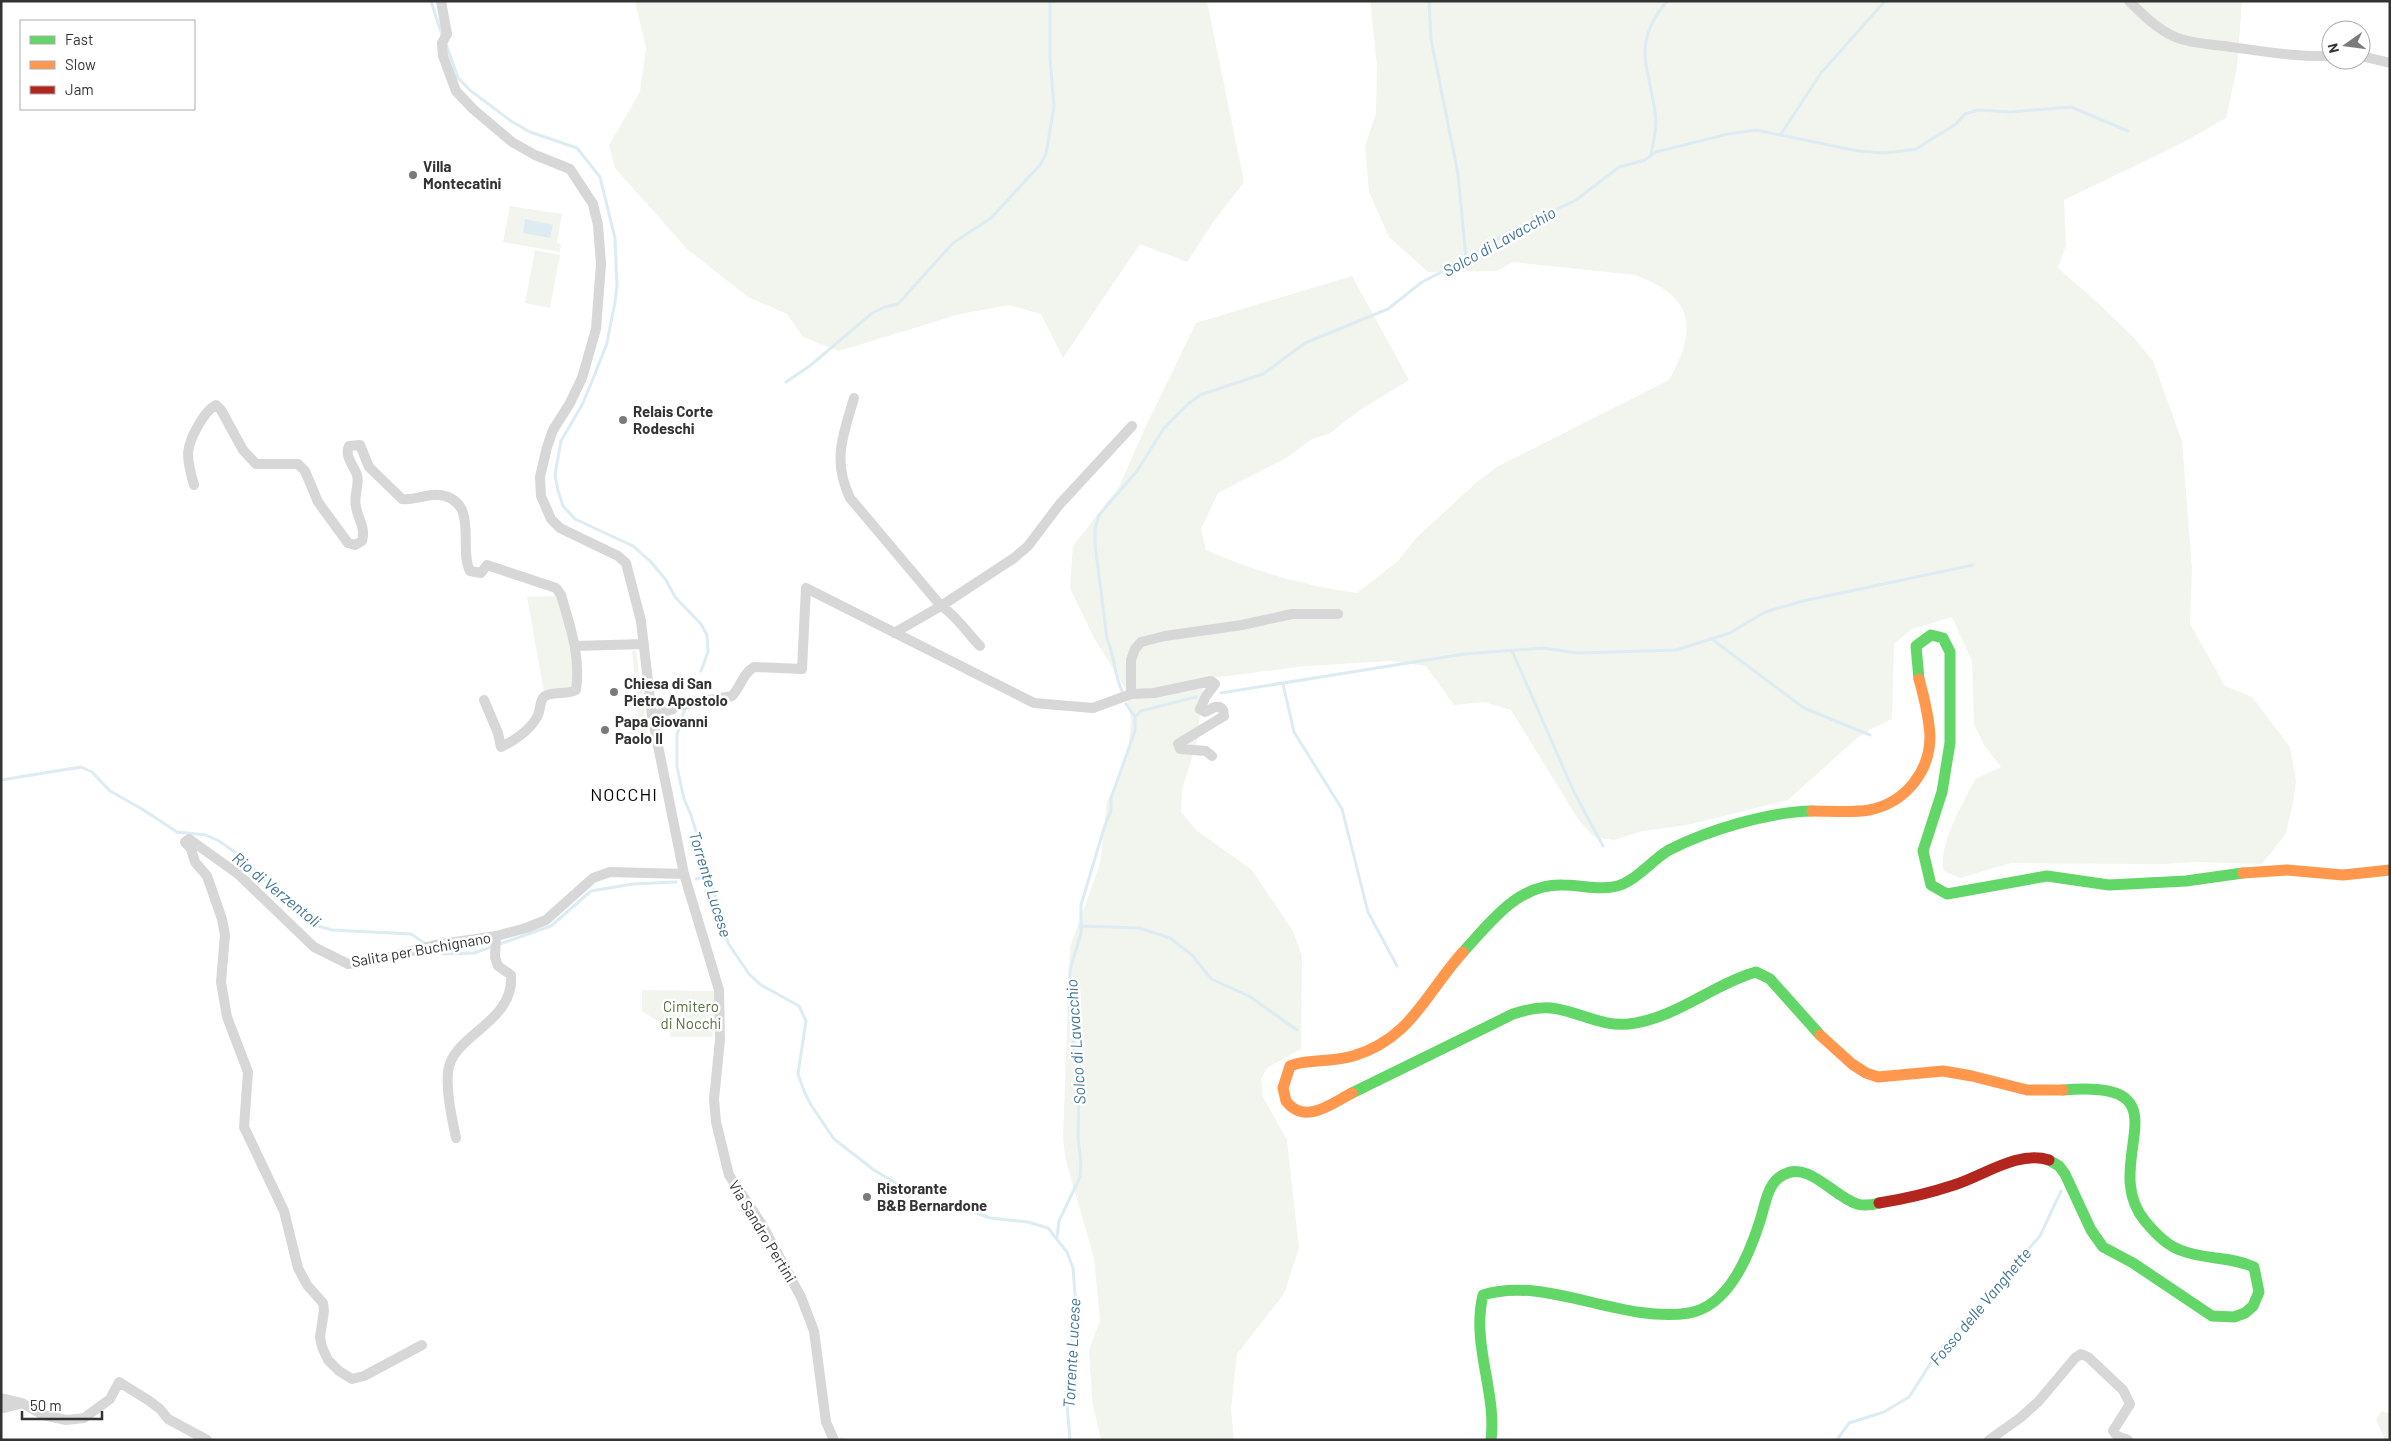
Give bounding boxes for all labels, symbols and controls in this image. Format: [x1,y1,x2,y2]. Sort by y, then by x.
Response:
legend [20,20,195,110]
north arrow [2321,20,2371,70]
text: Fast [65,30,93,48]
text: N [2324,42,2342,55]
text: Slow [65,55,96,73]
text: Jam [65,80,94,98]
place label: Villa Montecatini [423,157,502,192]
marker: Villa Montecatini [407,169,419,181]
water label: Solco di Lavacchio [1439,202,1559,280]
place label: Relais Corte Rodeschi [633,402,713,437]
marker: Relais Corte Rodeschi [617,414,629,426]
place label: Chiesa di San Pietro Apostolo [624,674,728,709]
marker: Chiesa di San Pietro Apostolo [608,686,620,698]
place label: Papa Giovanni Paolo II [615,712,708,747]
marker: Papa Giovanni Paolo II [599,724,611,736]
district label: NOCCHI [590,783,658,805]
water label: Torrente Lucese [686,829,736,939]
water label: Rio di Verzentoli [229,848,325,930]
street label: Salita per Buchignano [350,928,492,970]
water label: Solco di Lavacchio [1061,979,1089,1105]
park label: Cimitero di Nocchi [661,997,721,1032]
street label: Via Sandro Pertini [725,1177,801,1285]
place label: Ristorante B&B Bernardone [877,1179,987,1214]
marker: Ristorante B&B Bernardone [861,1191,873,1203]
water label: Fosso delle Vanghette [1925,1243,2035,1369]
water label: Torrente Lucese [1059,1298,1083,1408]
scale bar [22,1388,102,1420]
text: 50 m [30,1396,62,1414]

